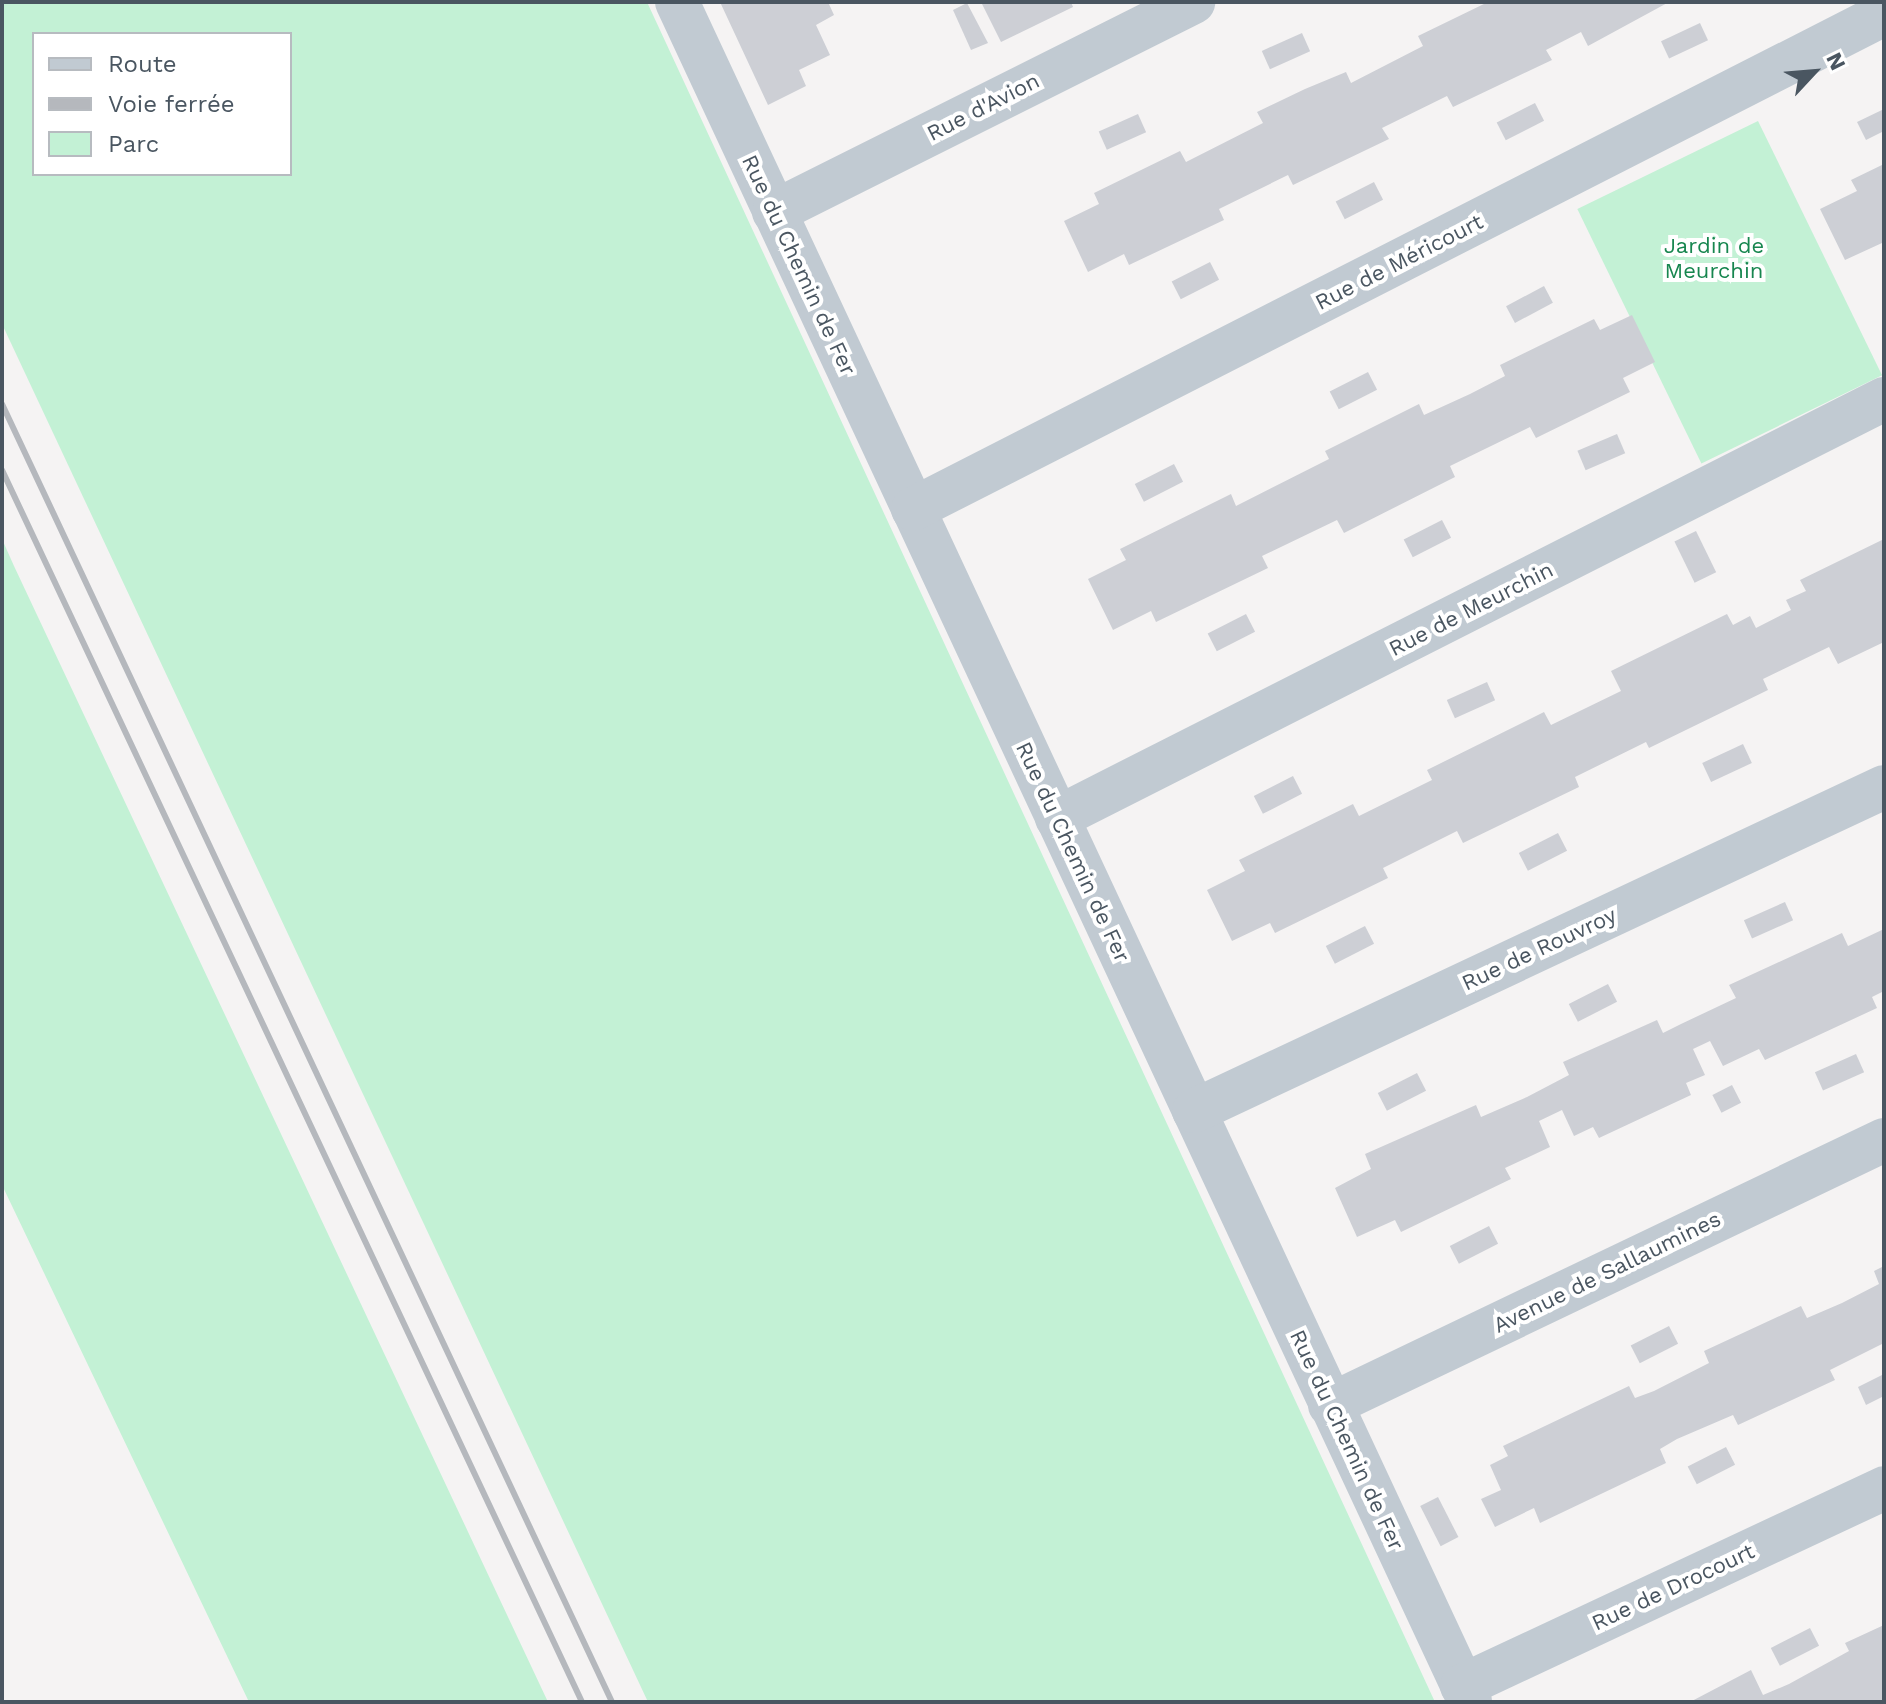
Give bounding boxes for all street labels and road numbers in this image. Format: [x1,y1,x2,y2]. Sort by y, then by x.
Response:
street label: Rue d'Avion [922,67,1044,147]
street label: Rue du Chemin de Fer [736,151,862,379]
street label: Rue de Méricourt [1311,208,1487,316]
street label: Rue de Meurchin [1384,556,1558,662]
street label: Rue du Chemin de Fer [1010,738,1136,966]
street label: Rue de Rouvroy [1458,902,1620,996]
street label: Avenue de Sallaumines [1489,1205,1725,1339]
street label: Rue du Chemin de Fer [1284,1326,1410,1554]
street label: Rue de Drocourt [1588,1538,1758,1636]

